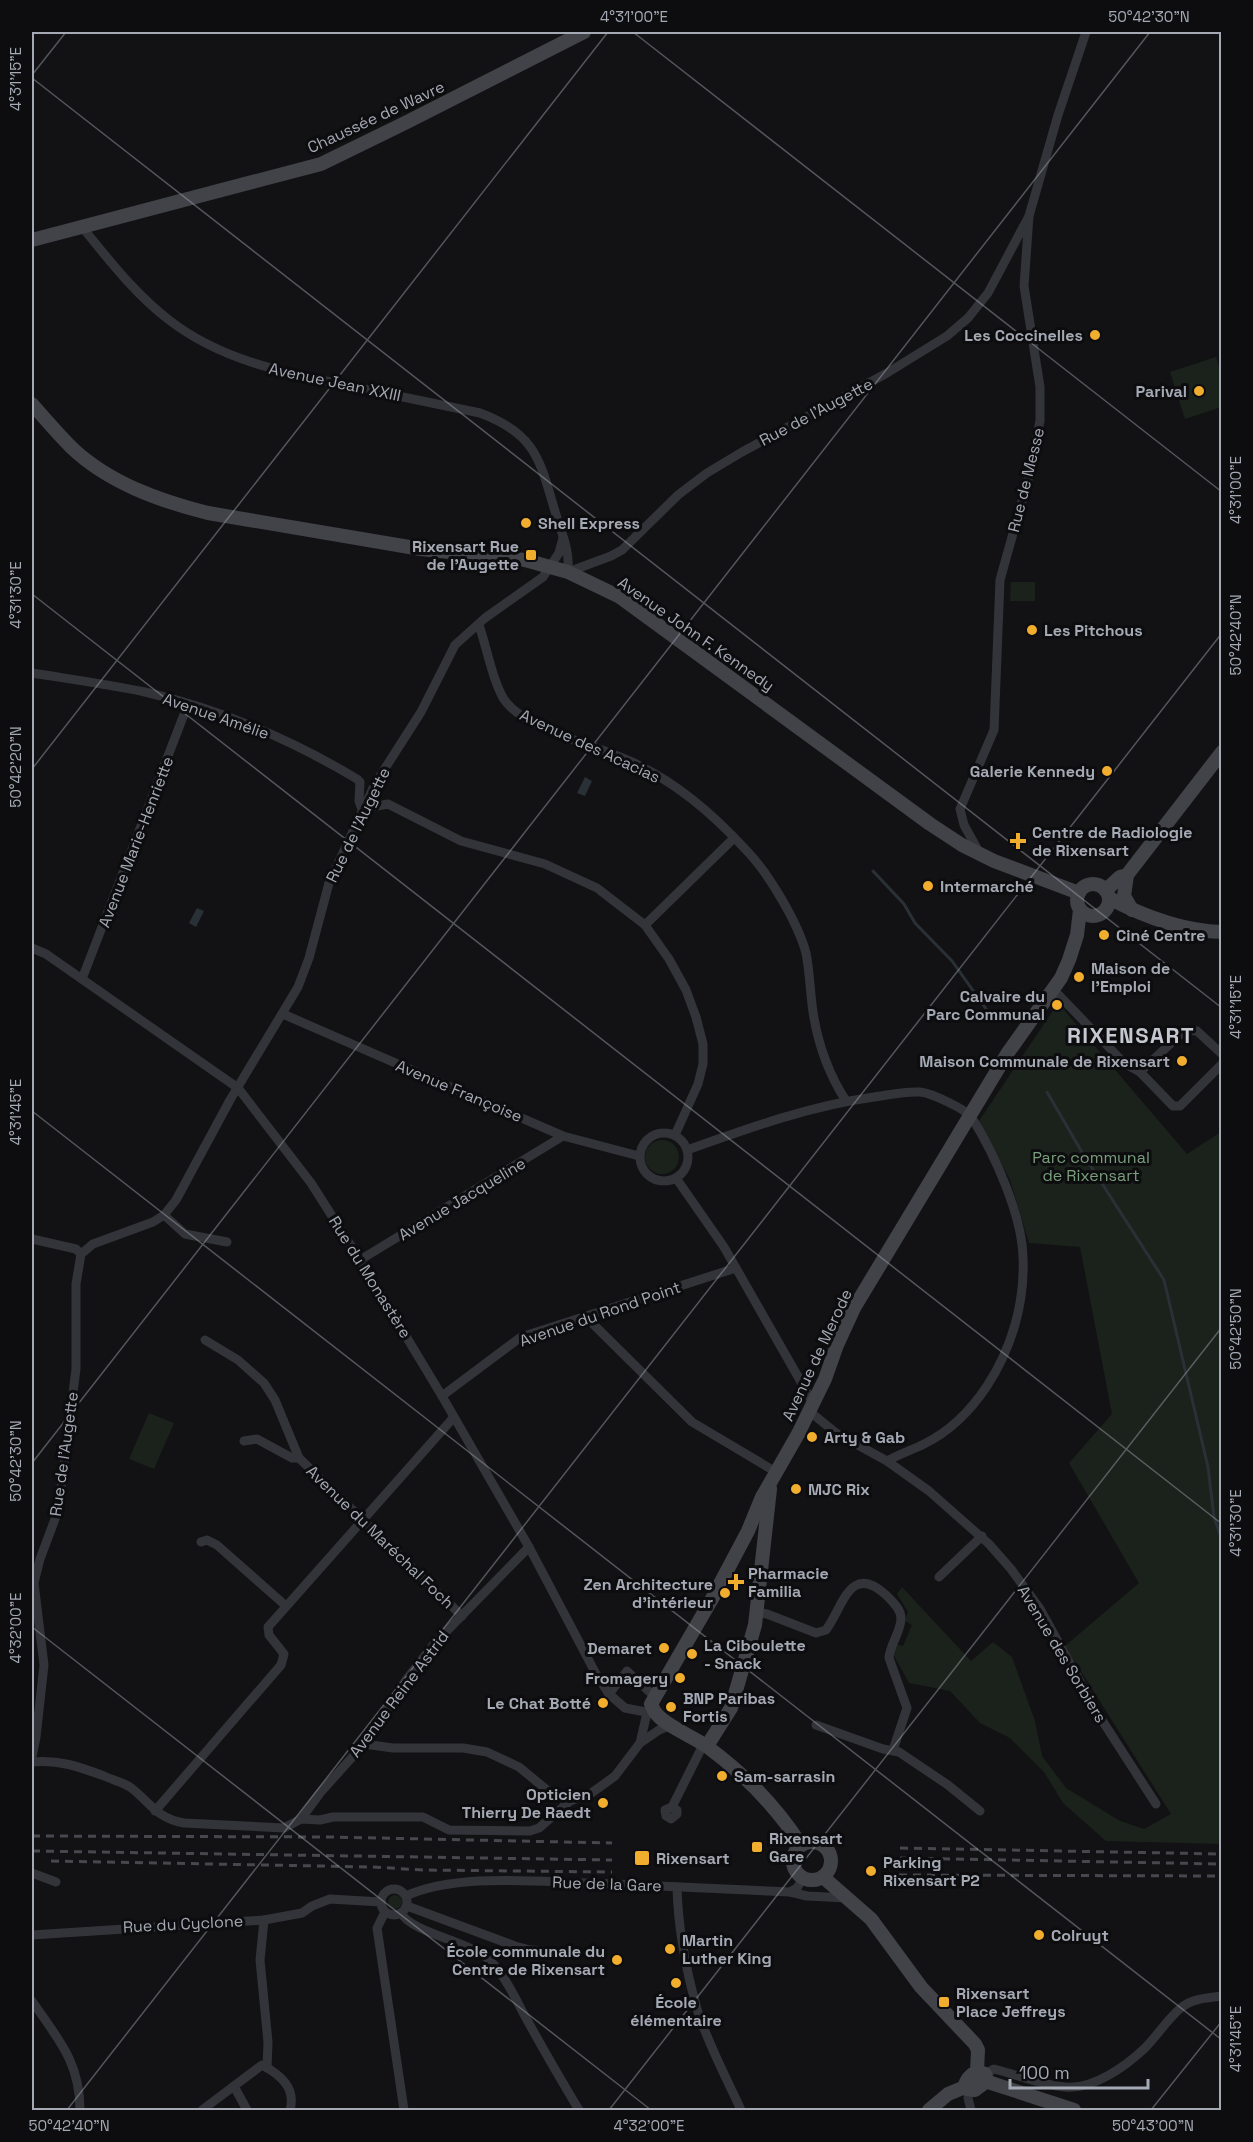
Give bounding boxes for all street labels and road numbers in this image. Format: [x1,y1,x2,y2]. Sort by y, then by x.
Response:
street label: Chaussée de Wavre [304,76,448,158]
street label: Avenue Jean XXIII [267,358,403,406]
street label: Rue de l'Augette [756,373,876,451]
street label: Rue de Messe [1003,426,1049,534]
street label: Avenue John F. Kennedy [614,572,778,696]
street label: Avenue Amélie [160,688,272,744]
street label: Avenue des Acacias [516,704,664,788]
street label: Avenue Marie-Henriette [94,753,178,931]
street label: Rue de l'Augette [321,764,395,886]
street label: Avenue Françoise [393,1055,525,1127]
street label: Avenue Jacqueline [394,1153,530,1245]
street label: Rue du Monastère [324,1212,416,1342]
street label: Avenue du Rond Point [517,1277,683,1351]
street label: Avenue de Merode [777,1286,857,1424]
street label: Rue de l'Augette [45,1390,83,1518]
street label: Avenue du Maréchal Foch [302,1461,458,1613]
street label: Avenue des Sorbiers [1013,1581,1111,1727]
street label: Avenue Reine Astrid [345,1626,453,1762]
street label: Rue de la Gare [552,1872,662,1896]
street label: Rue du Cyclone [122,1910,244,1938]

